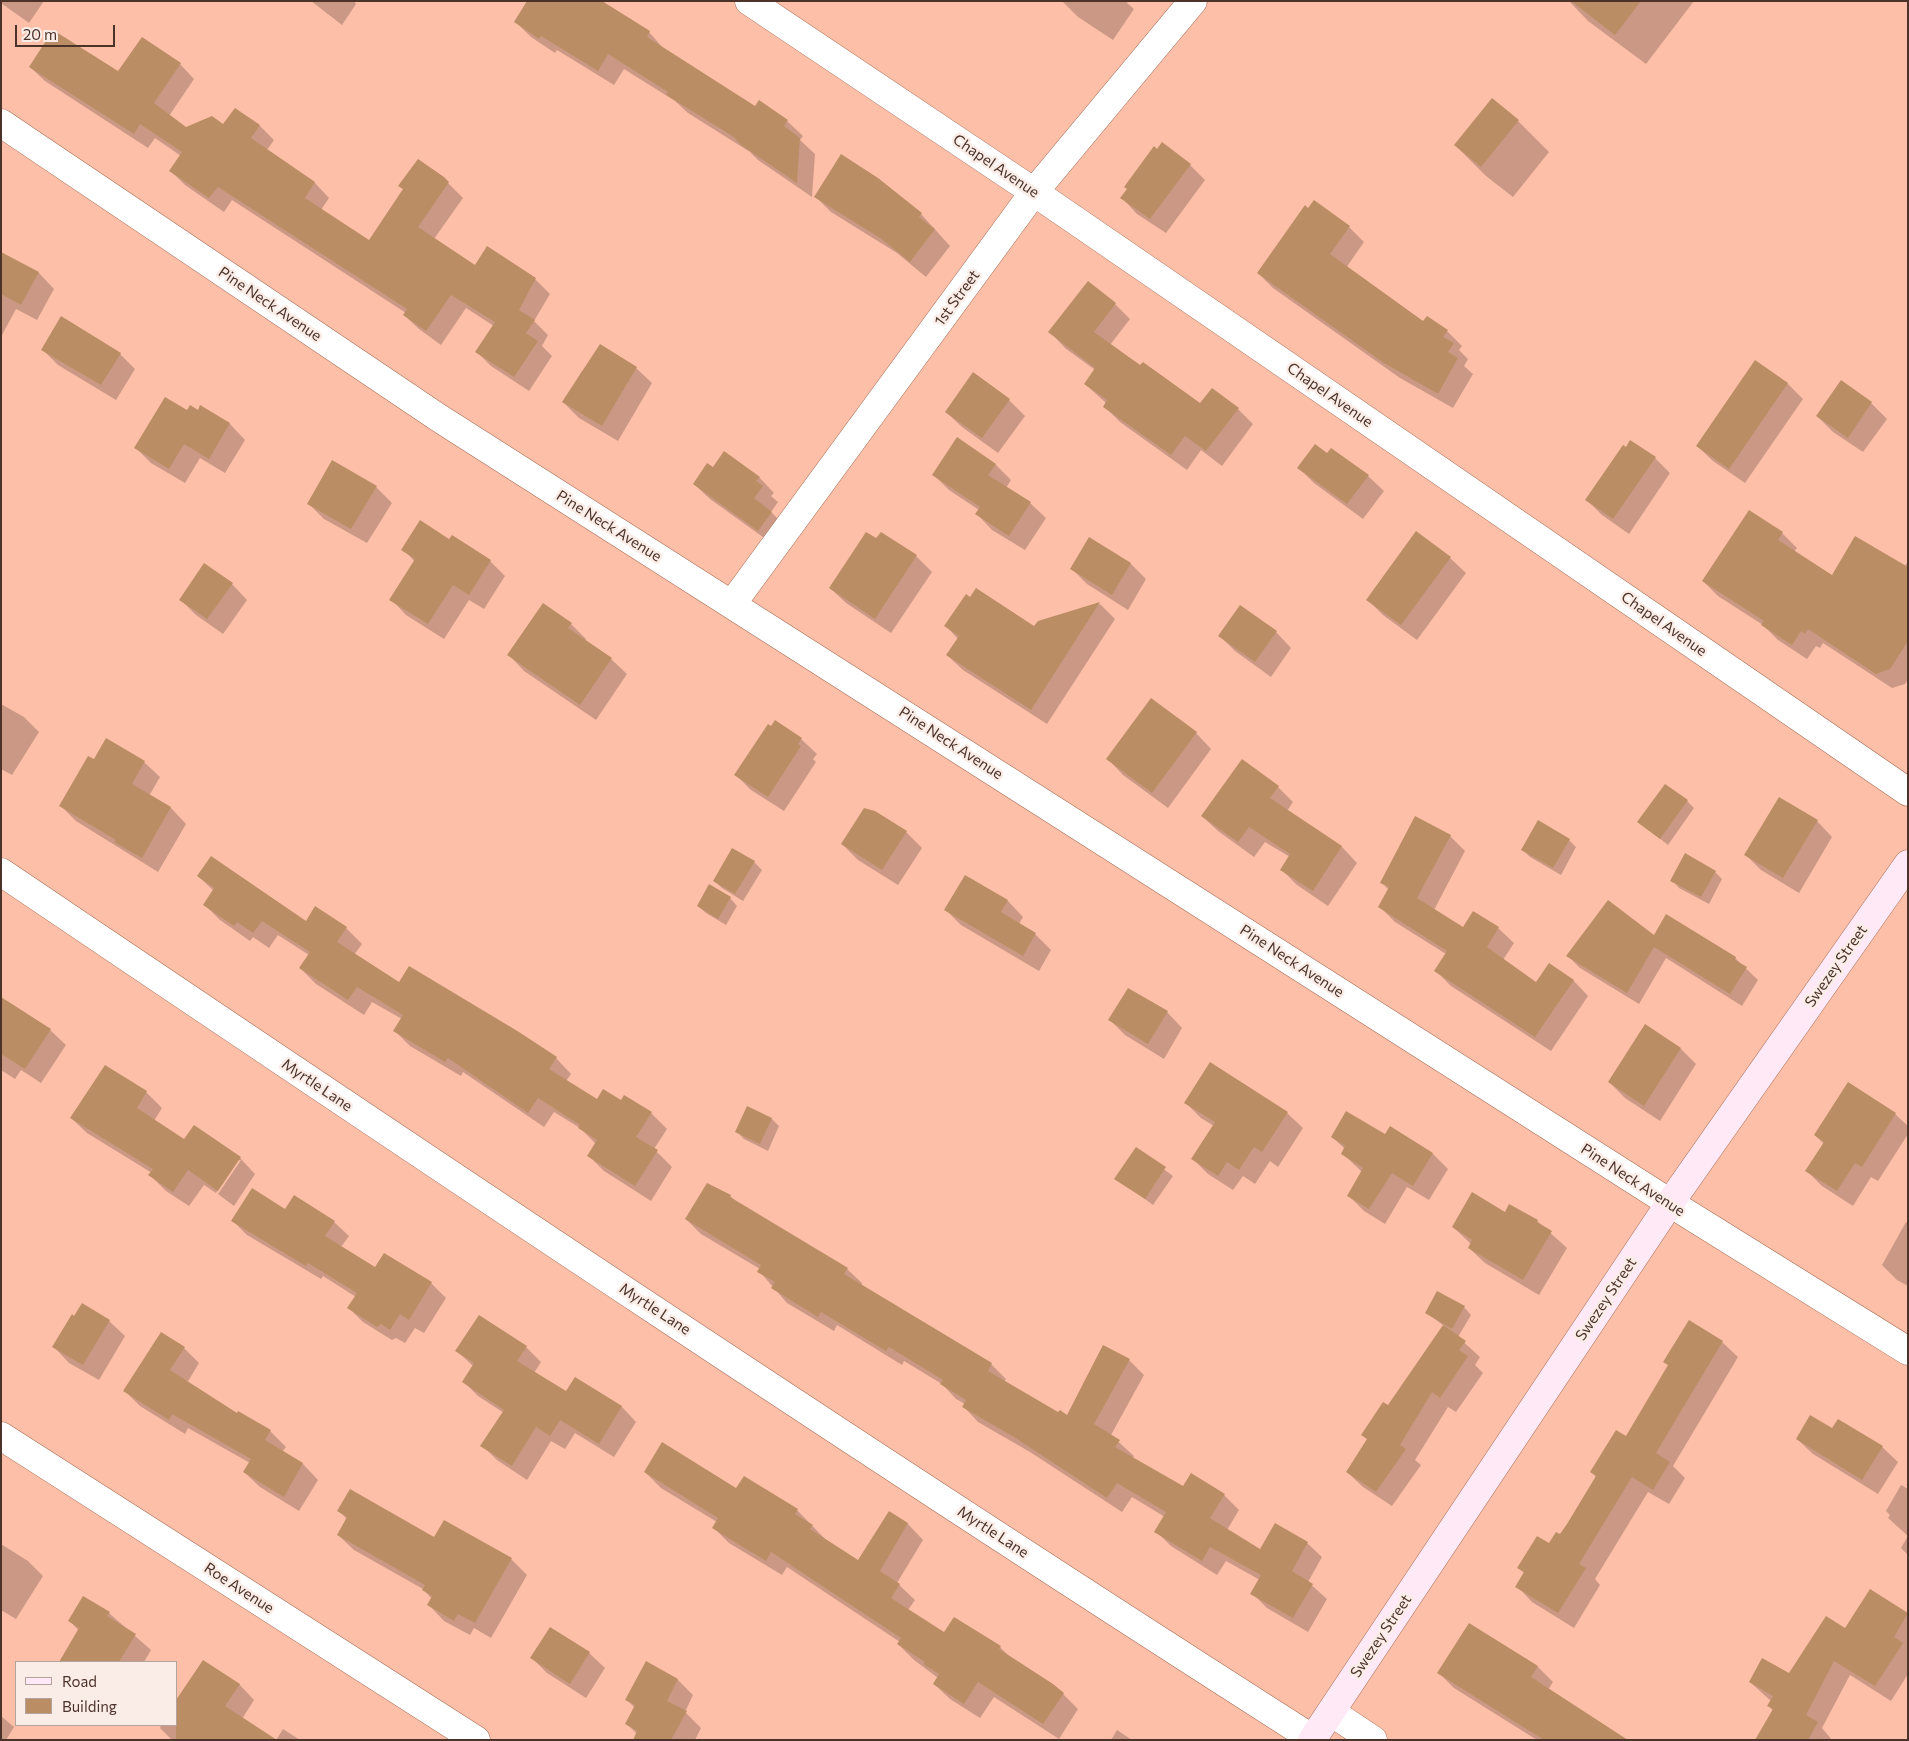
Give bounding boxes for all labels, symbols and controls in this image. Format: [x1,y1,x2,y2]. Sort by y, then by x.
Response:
scale bar [18,15,118,47]
text: 20 m [23,25,57,43]
street label: Chapel Avenue [949,131,1043,201]
street label: Pine Neck Avenue [215,263,325,345]
street label: 1st Street [931,267,983,329]
street label: Chapel Avenue [1284,359,1376,431]
street label: Pine Neck Avenue [553,486,665,566]
street label: Chapel Avenue [1618,588,1710,660]
street label: Pine Neck Avenue [896,703,1006,783]
street label: Pine Neck Avenue [1237,921,1347,1001]
street label: Swezey Street [1801,921,1871,1011]
street label: Myrtle Lane [278,1055,356,1115]
street label: Pine Neck Avenue [1578,1140,1688,1220]
street label: Swezey Street [1572,1254,1640,1344]
street label: Myrtle Lane [616,1279,694,1339]
street label: Myrtle Lane [954,1502,1032,1562]
street label: Roe Avenue [201,1559,277,1617]
street label: Swezey Street [1347,1591,1415,1681]
legend [15,1661,178,1726]
text: Road [62,1672,97,1690]
text: Building [62,1697,117,1715]

